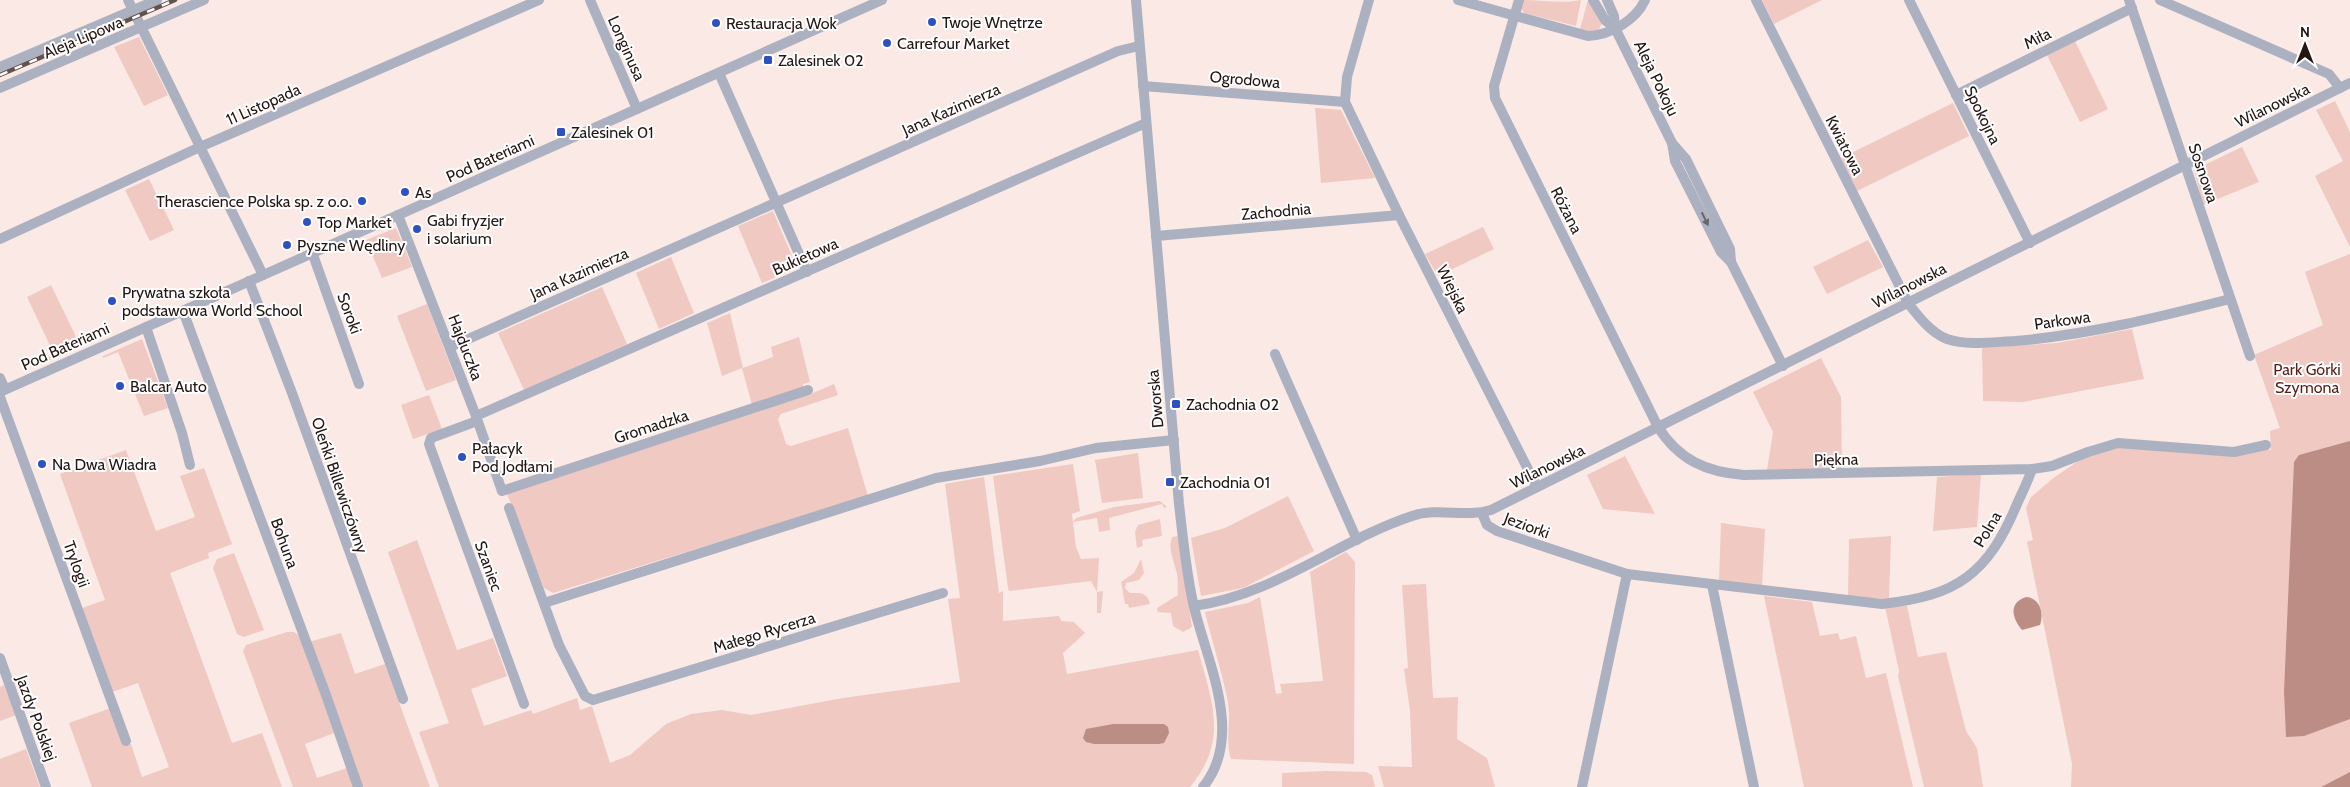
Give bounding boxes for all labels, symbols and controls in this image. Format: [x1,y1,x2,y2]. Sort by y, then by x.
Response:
street label: Aleja Lipowa [41,12,126,63]
street label: Longinusa [604,13,649,84]
place label: Twoje Wnętrze [942,13,1043,32]
place label: Restauracja Wok [726,14,837,33]
marker: Twoje Wnętrze [926,16,938,28]
marker: Restauracja Wok [710,17,722,29]
north arrow [2280,20,2330,70]
text: N [2300,23,2310,41]
street label: Miła [2021,24,2054,53]
place label: Carrefour Market [897,34,1010,53]
marker: Carrefour Market [881,37,893,49]
street label: Aleja Pokoju [1630,37,1683,119]
place label: Zalesinek 02 [778,51,864,70]
marker: Zalesinek 02 [762,54,774,66]
street label: Ogrodowa [1209,67,1281,92]
street label: Jana Kazimierza [898,79,1003,140]
street label: Wilanowska [2232,79,2313,132]
street label: 11 Listopada [223,80,304,129]
street label: Spokojna [1960,83,2005,148]
street label: Kwiatowa [1822,112,1868,178]
place label: Zalesinek 01 [571,123,654,142]
marker: Zalesinek 01 [555,126,567,138]
street label: Pod Bateriami [443,131,537,186]
street label: Sosnowa [2185,141,2223,206]
place label: As [415,183,432,202]
street label: Różana [1547,184,1587,237]
marker: As [399,186,411,198]
place label: Therascience Polska sp. z o.o. [156,192,352,211]
marker: Therascience Polska sp. z o.o. [356,195,368,207]
street label: Zachodnia [1240,199,1312,224]
place label: Gabi fryzjer i solarium [427,211,505,248]
one-way arrow [1701,212,1709,226]
place label: Top Market [317,213,392,232]
marker: Top Market [301,216,313,228]
marker: Gabi fryzjer i solarium [411,223,423,235]
street label: Bukietowa [769,233,841,279]
place label: Pyszne Wędliny [297,236,405,255]
marker: Pyszne Wędliny [281,239,293,251]
street label: Jana Kazimierza [526,243,631,304]
street label: Wilanowska [1869,259,1950,312]
street label: Wiejska [1433,262,1472,317]
place label: Prywatna szkoła podstawowa World School [122,283,303,320]
street label: Soroki [333,290,366,336]
marker: Prywatna szkoła podstawowa World School [106,295,118,307]
street label: Parkowa [2033,307,2092,334]
street label: Hajduczka [444,312,487,383]
street label: Pod Bateriami [18,319,112,374]
park label: Park Górki Szymona [2273,360,2341,397]
street label: Dworska [1143,369,1168,429]
place label: Balcar Auto [130,377,207,396]
marker: Balcar Auto [114,380,126,392]
place label: Zachodnia 02 [1186,395,1279,414]
marker: Zachodnia 02 [1170,398,1182,410]
street label: Gromadzka [612,405,691,447]
street label: Oleńki Billewiczówny [307,415,372,556]
place label: Pałacyk Pod Jodłami [472,439,553,476]
street label: Wilanowska [1507,440,1588,493]
street label: Piękna [1814,450,1859,469]
marker: Pałacyk Pod Jodłami [456,451,468,463]
place label: Na Dwa Wiadra [52,455,157,474]
marker: Na Dwa Wiadra [36,458,48,470]
place label: Zachodnia 01 [1180,473,1270,492]
marker: Zachodnia 01 [1164,476,1176,488]
street label: Jeziorki [1500,508,1552,543]
street label: Polna [1969,508,2006,551]
street label: Bohuna [267,515,302,571]
street label: Trylogii [59,538,94,590]
street label: Szaniec [471,538,506,594]
street label: Małego Rycerza [711,608,818,657]
street label: Jazdy Polskiej [12,672,61,764]

